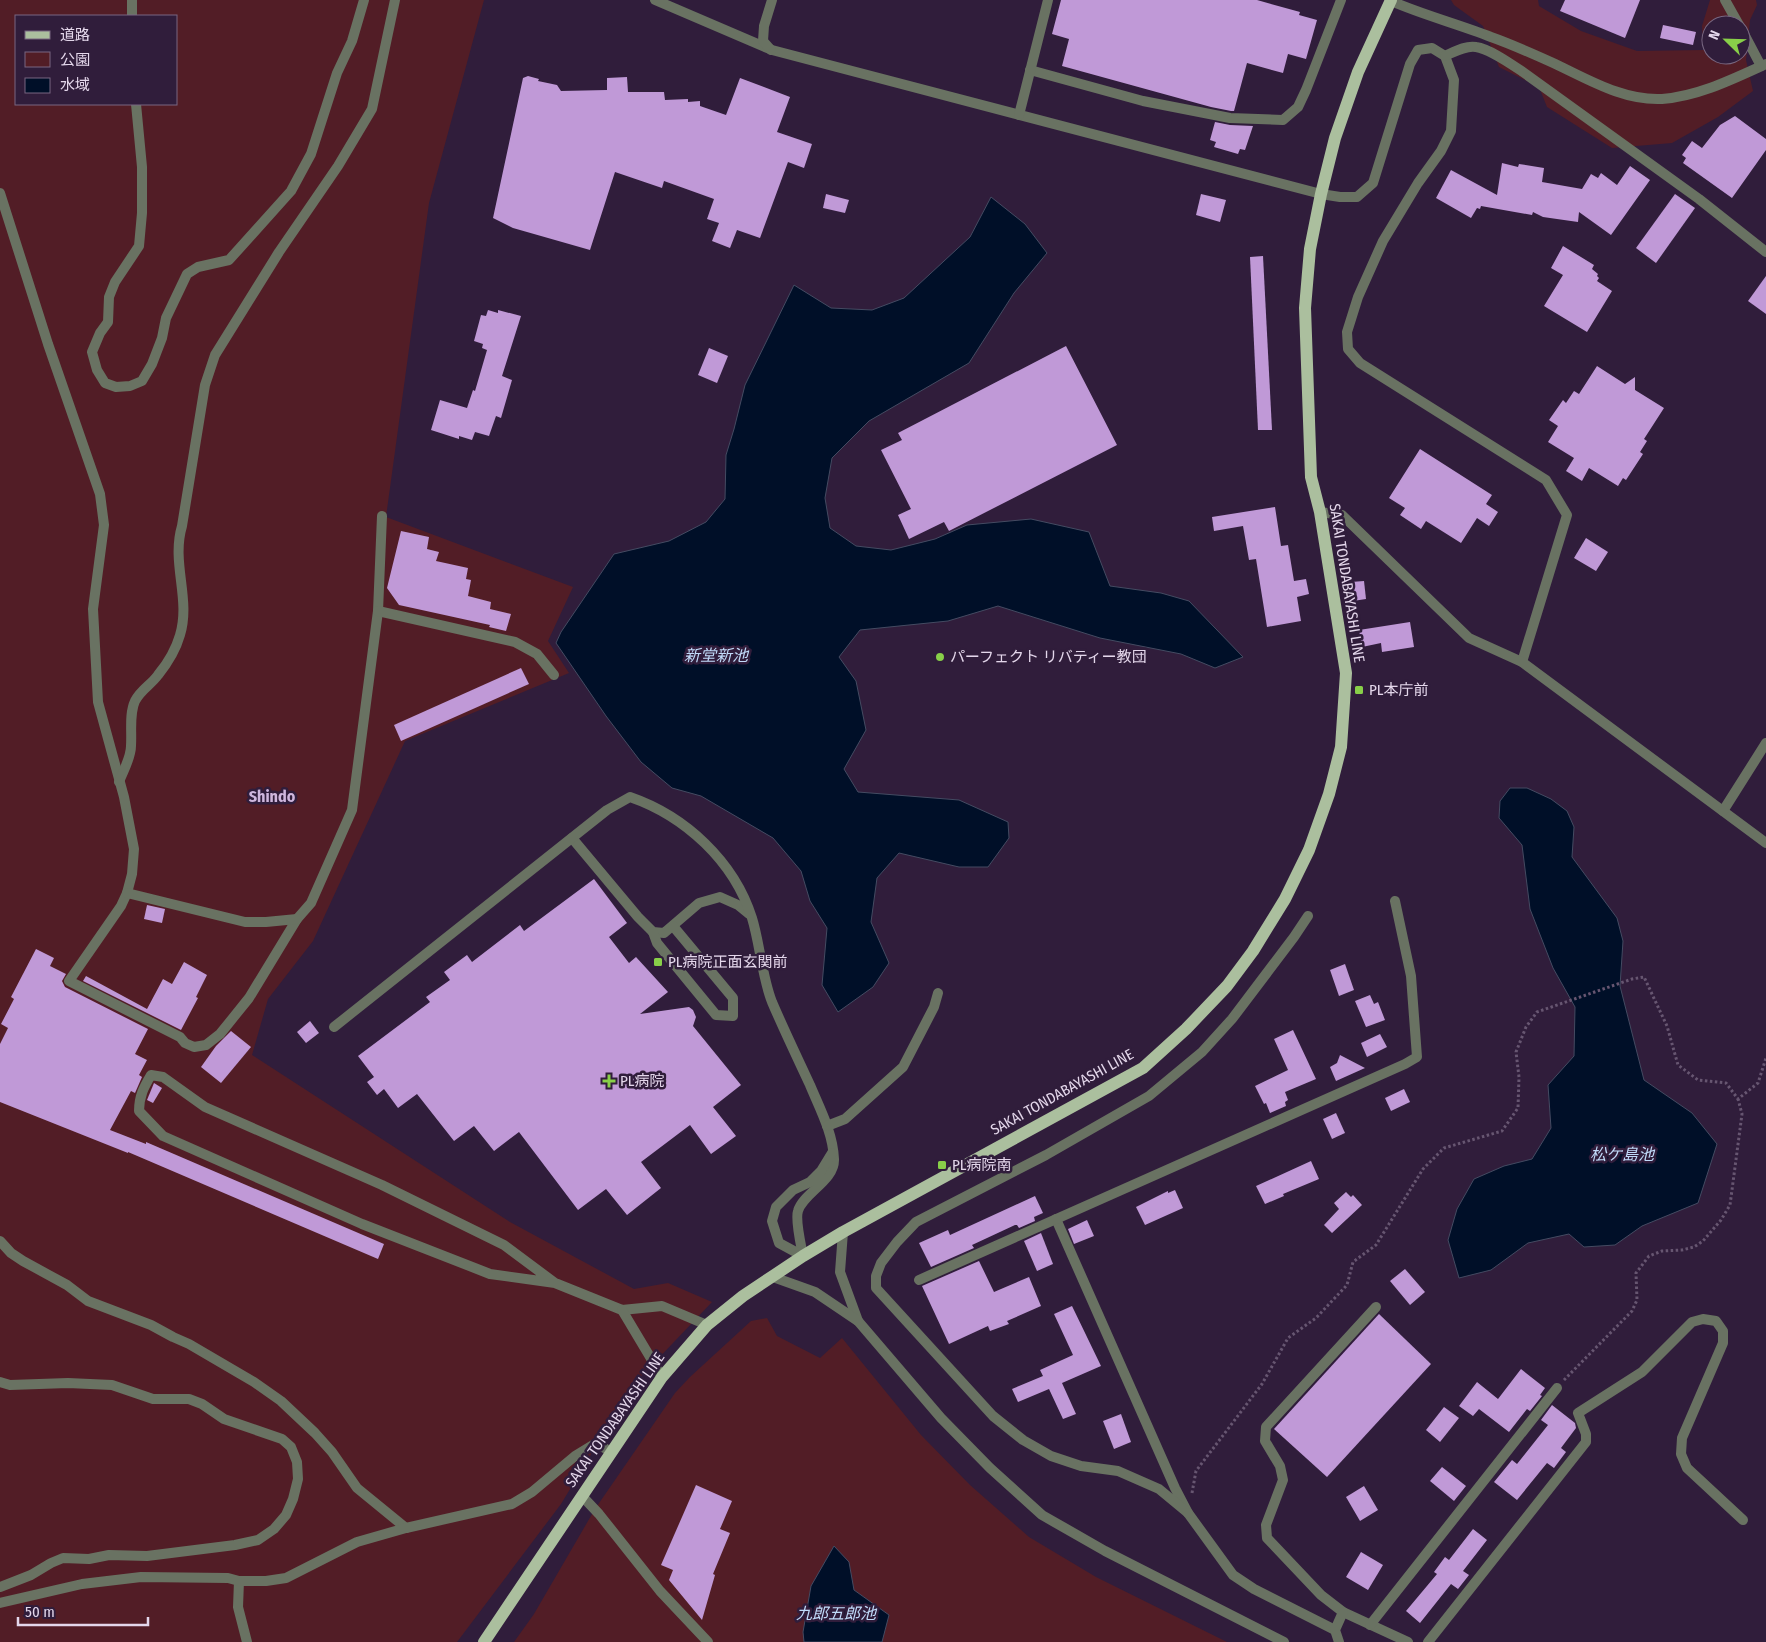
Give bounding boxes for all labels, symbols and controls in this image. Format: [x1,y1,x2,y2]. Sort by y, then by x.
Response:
legend [15,15,178,105]
north arrow [1701,15,1751,65]
text: 道路 [60,26,90,44]
text: N [1705,28,1724,42]
text: 公園 [60,51,90,69]
text: 水域 [60,76,90,94]
street label: SAKAI TONDABAYASHI LINE [1326,502,1368,664]
water label: 新堂新池 [684,646,750,665]
place label: パーフェクト リバティー教団 [950,648,1147,666]
marker: パーフェクト リバティー教団 [934,651,946,663]
place label: PL本庁前 [1369,681,1429,699]
marker: PL本庁前 [1353,684,1365,696]
district label: Shindo [249,787,296,806]
place label: PL病院正面玄関前 [668,953,788,971]
marker: PL病院正面玄関前 [652,956,664,968]
street label: SAKAI TONDABAYASHI LINE [987,1045,1137,1139]
place label: PL病院 [620,1072,665,1090]
marker: PL病院 [602,1074,616,1088]
water label: 松ケ島池 [1590,1145,1656,1164]
place label: PL病院南 [952,1156,1012,1174]
marker: PL病院南 [936,1159,948,1171]
street label: SAKAI TONDABAYASHI LINE [562,1349,668,1491]
scale bar [18,1594,148,1626]
text: 50 m [25,1603,55,1621]
water label: 九郎五郎池 [796,1604,878,1623]

